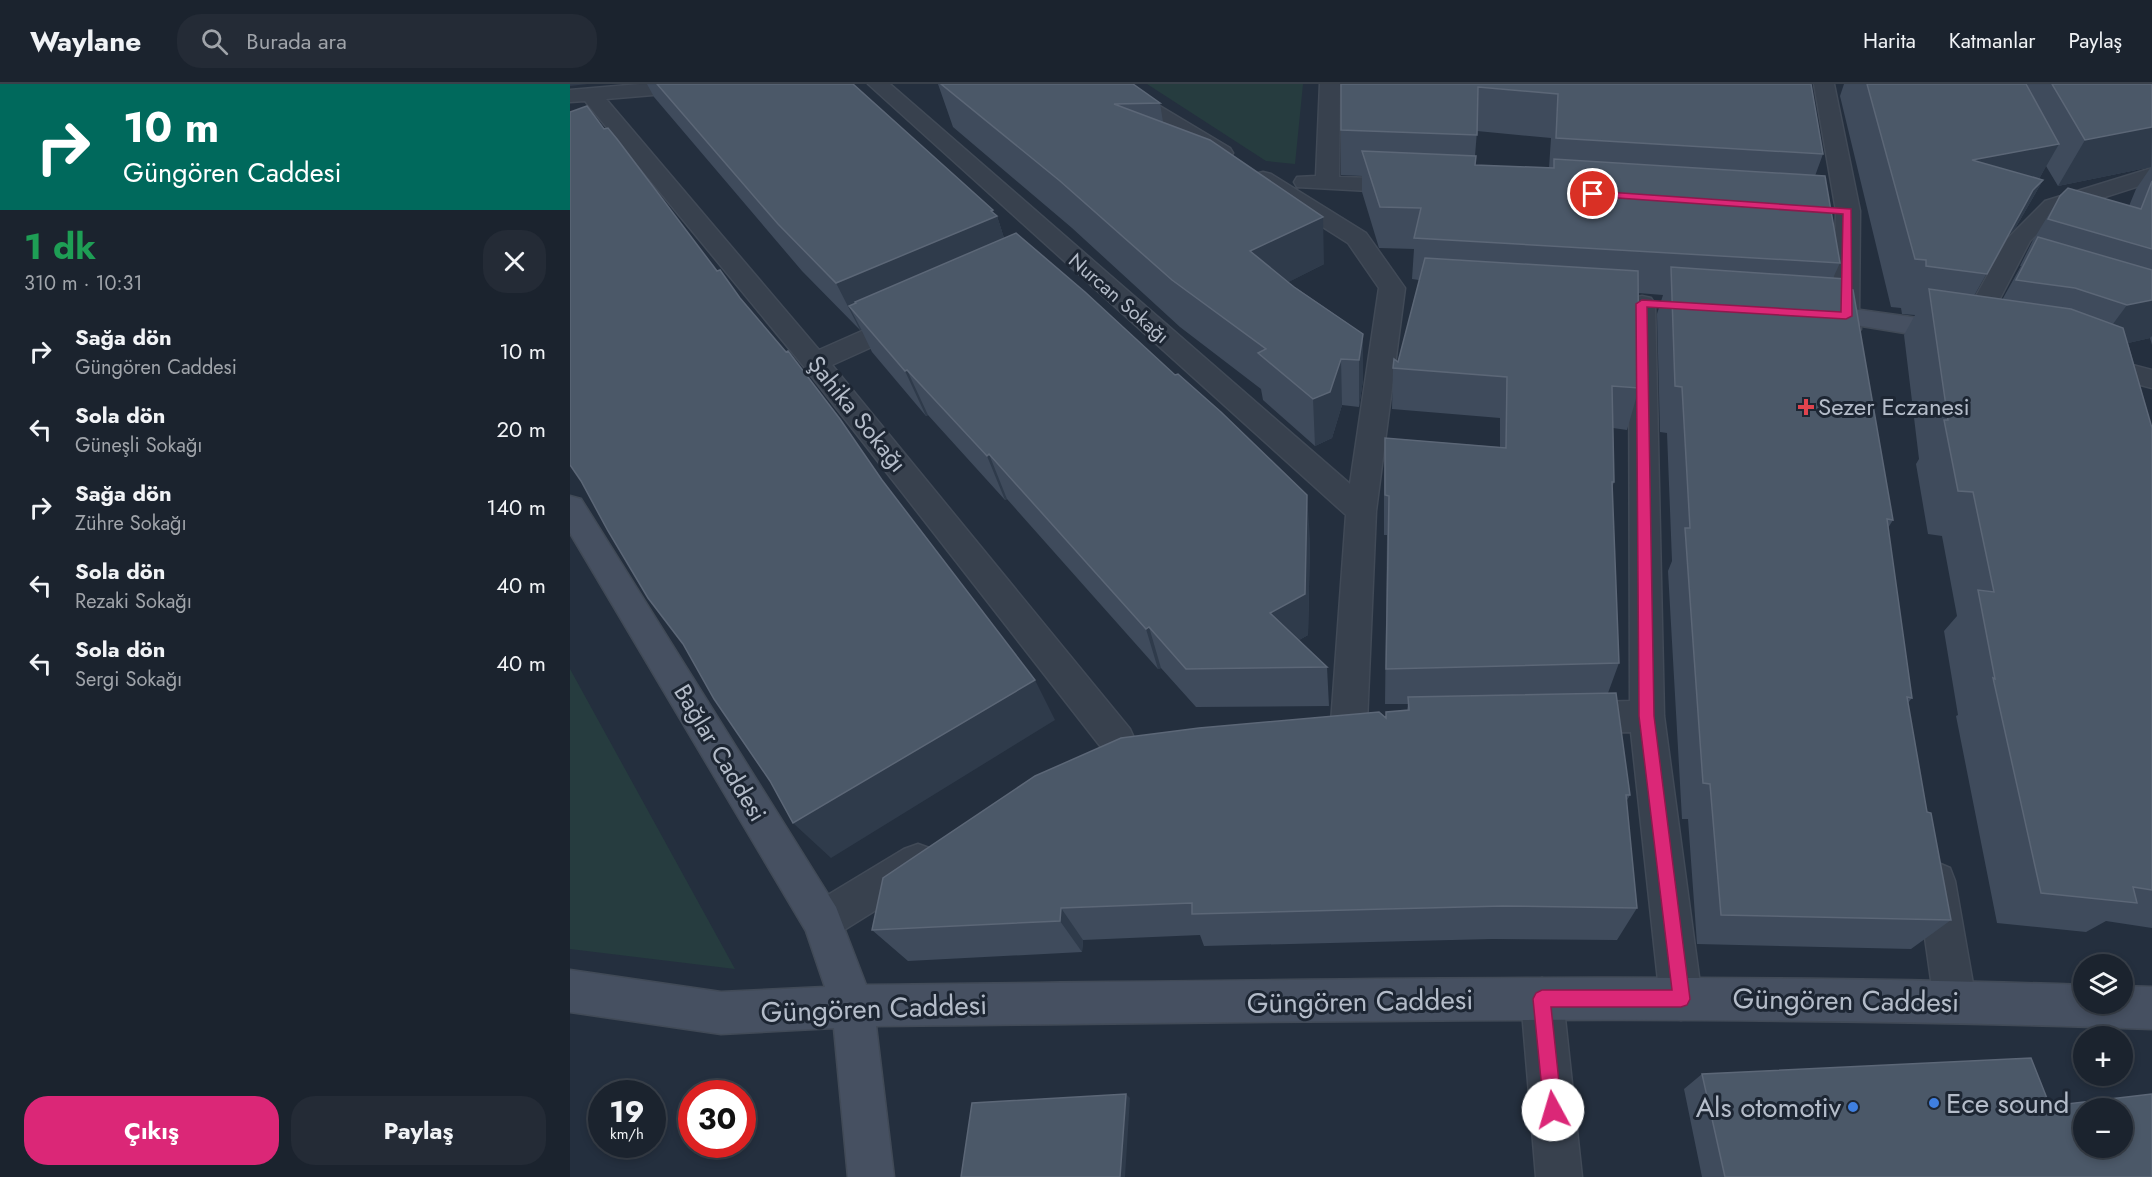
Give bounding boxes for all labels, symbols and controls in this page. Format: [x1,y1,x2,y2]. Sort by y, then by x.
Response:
search box [177,14,597,68]
text: Waylane [30,21,141,62]
icon: search [198,25,231,58]
text: Burada ara [246,25,347,57]
text: Harita [1863,26,1916,56]
text: Katmanlar [1949,26,2035,56]
text: Paylaş [2068,26,2122,56]
text: 10 m [123,97,219,158]
icon: right [24,108,102,186]
text: Güngören Caddesi [123,153,342,192]
pin [1567,168,1618,219]
icon: arrive [1576,177,1609,210]
text: 1 dk [24,220,96,272]
button: close [483,230,546,293]
street label: Nurcan Sokağı [1062,246,1175,350]
text: 310 m · 10:31 [24,269,142,298]
text: Sağa dön [75,321,172,353]
icon: right [24,335,57,368]
text: 10 m [499,335,546,367]
street label: Şahika Sokağı [799,348,915,480]
text: Güngören Caddesi [75,353,237,382]
place label: Sezer Eczanesi [1818,389,1970,424]
text: Sola dön [75,399,165,431]
marker: Sezer Eczanesi [1799,400,1813,414]
icon: left [24,413,57,446]
text: 20 m [497,413,546,445]
text: Güneşli Sokağı [75,431,203,460]
text: Sağa dön [75,477,172,509]
icon: right [24,491,57,524]
text: 140 m [486,491,546,523]
text: Zühre Sokağı [75,509,187,538]
text: Sola dön [75,555,165,587]
icon: left [24,569,57,602]
text: 40 m [496,569,546,601]
text: Rezaki Sokağı [75,587,192,616]
text: Sola dön [75,633,165,665]
icon: left [24,647,57,680]
text: 40 m [496,647,546,679]
text: Sergi Sokağı [75,665,182,694]
street label: Bağlar Caddesi [666,677,775,828]
map controls [2073,954,2133,1158]
button: layers [2073,954,2133,1014]
street label: Güngören Caddesi [1732,978,1960,1023]
street label: Güngören Caddesi [1246,979,1474,1024]
street label: Güngören Caddesi [760,984,988,1033]
button: + [2073,1026,2133,1086]
position arrow [1521,1078,1585,1142]
speed limit sign: 30 [678,1080,756,1158]
place label: Ece sound [1946,1083,2070,1124]
place label: Als otomotiv [1696,1087,1842,1128]
text: 19 [609,1090,645,1133]
button: Çıkış [24,1096,279,1165]
button: Paylaş [291,1096,546,1165]
marker: Ece sound [1927,1096,1941,1110]
button: − [2073,1098,2133,1158]
marker: Als otomotiv [1846,1100,1860,1114]
text: km/h [610,1123,644,1145]

